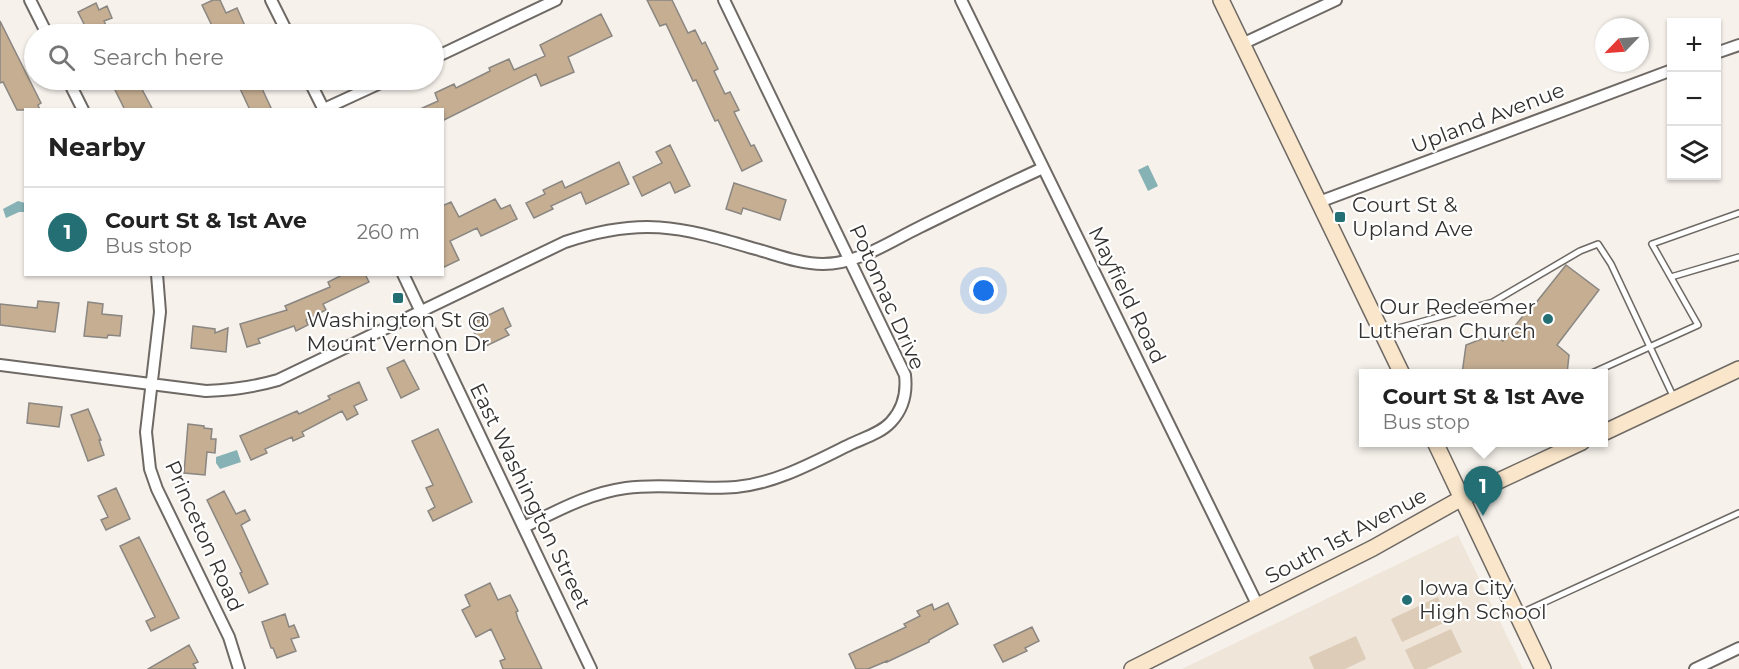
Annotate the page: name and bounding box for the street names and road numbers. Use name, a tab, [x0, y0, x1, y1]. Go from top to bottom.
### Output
street label: Upland Avenue	[1408, 77, 1568, 158]
street label: Potomac Drive	[844, 220, 931, 373]
street label: Mayfield Road	[1083, 222, 1171, 367]
street label: East Washington Street	[465, 379, 596, 613]
street label: Princeton Road	[160, 456, 249, 615]
street label: South 1st Avenue	[1261, 482, 1431, 589]

